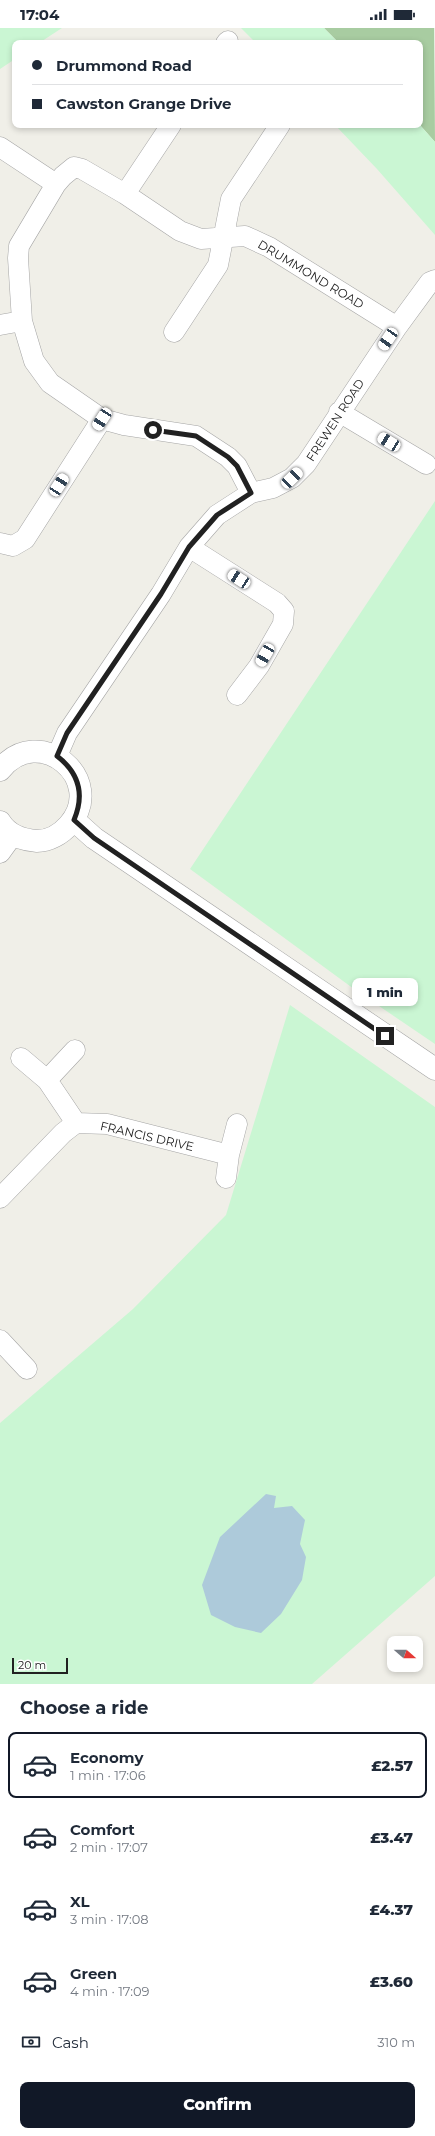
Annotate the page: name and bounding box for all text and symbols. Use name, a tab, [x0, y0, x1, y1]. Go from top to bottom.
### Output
text: 17:04	[20, 5, 59, 24]
text: Drummond Road	[56, 56, 192, 75]
text: Cawston Grange Drive	[56, 94, 231, 113]
street label: DRUMMOND ROAD	[255, 236, 367, 312]
car	[376, 326, 400, 352]
street label: FREWEN ROAD	[303, 376, 367, 464]
car	[90, 406, 114, 432]
route start	[144, 421, 162, 439]
car	[376, 431, 402, 453]
car	[279, 465, 305, 491]
car	[47, 472, 71, 498]
car	[226, 567, 252, 591]
car	[254, 642, 276, 668]
callout: 1 min	[352, 978, 418, 1006]
text: 1 min	[367, 984, 403, 1000]
route end	[376, 1027, 394, 1045]
street label: FRANCIS DRIVE	[99, 1118, 195, 1154]
north arrow	[387, 1636, 423, 1672]
map controls	[387, 1636, 423, 1672]
scale bar	[12, 1656, 68, 1675]
text: 20 m	[18, 1658, 46, 1672]
text: Choose a ride	[20, 1697, 148, 1719]
icon: car	[22, 1747, 58, 1783]
text: Economy	[70, 1748, 143, 1767]
text: £2.57	[371, 1756, 413, 1775]
text: 1 min · 17:06	[70, 1767, 146, 1783]
icon: car	[22, 1819, 58, 1855]
text: Comfort	[70, 1820, 135, 1839]
text: £3.47	[370, 1828, 413, 1847]
text: 2 min · 17:07	[70, 1839, 148, 1855]
icon: car	[22, 1891, 58, 1927]
text: XL	[70, 1892, 89, 1911]
text: £4.37	[369, 1900, 413, 1919]
text: 3 min · 17:08	[70, 1911, 149, 1927]
icon: car	[22, 1963, 58, 1999]
text: Green	[70, 1964, 117, 1983]
text: £3.60	[370, 1972, 413, 1991]
text: 4 min · 17:09	[70, 1983, 150, 1999]
icon: cash	[20, 2031, 42, 2053]
text: Cash	[52, 2033, 89, 2052]
text: 310 m	[377, 2034, 415, 2050]
button: Confirm	[20, 2082, 415, 2128]

